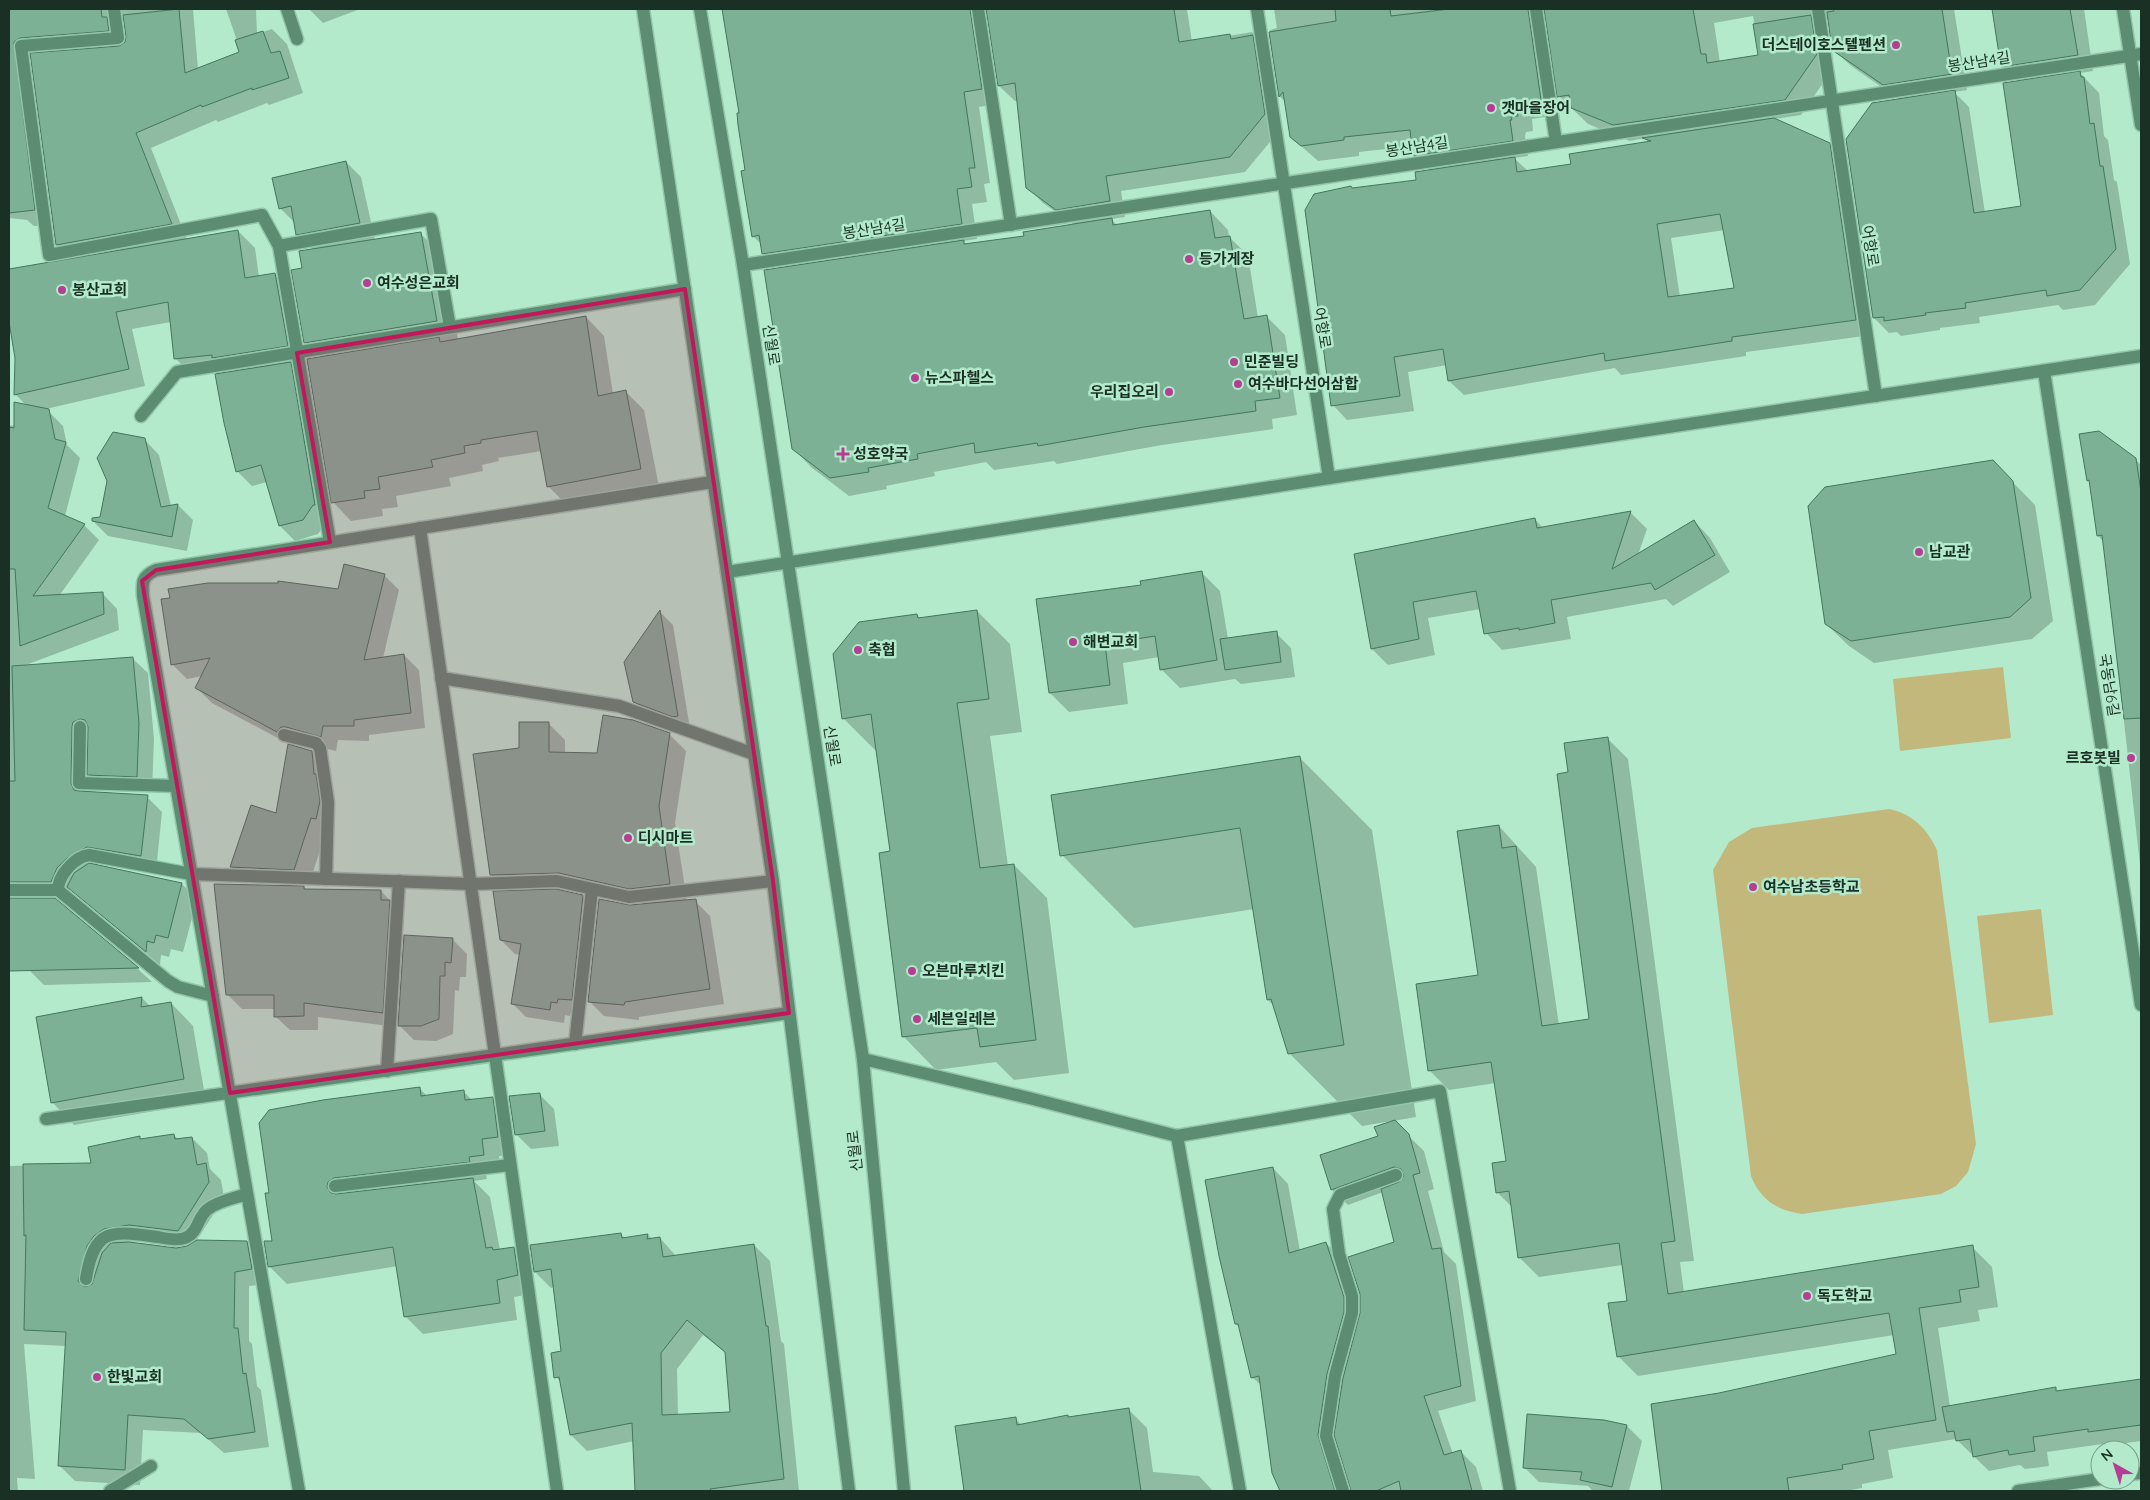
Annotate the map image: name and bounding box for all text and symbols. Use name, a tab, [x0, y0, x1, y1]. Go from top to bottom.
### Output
place label: 더스테이호스텔펜션	[1762, 35, 1886, 54]
marker: 더스테이호스텔펜션	[1890, 39, 1902, 51]
street label: 봉산남4길	[1946, 47, 2012, 76]
place label: 갯마을장어	[1501, 98, 1570, 117]
marker: 갯마을장어	[1485, 102, 1497, 114]
street label: 봉산남4길	[1384, 132, 1450, 161]
street label: 봉산남4길	[841, 214, 907, 243]
street label: 어항로	[1858, 224, 1883, 268]
place label: 등가게장	[1199, 249, 1254, 268]
marker: 등가게장	[1183, 253, 1195, 265]
place label: 여수성은교회	[377, 273, 460, 292]
marker: 여수성은교회	[361, 277, 373, 289]
place label: 봉산교회	[72, 280, 127, 299]
marker: 봉산교회	[56, 284, 68, 296]
street label: 어항로	[1310, 306, 1335, 350]
street label: 신월로	[759, 323, 784, 367]
place label: 민준빌딩	[1244, 352, 1299, 371]
marker: 민준빌딩	[1228, 356, 1240, 368]
place label: 뉴스파헬스	[925, 368, 994, 387]
marker: 뉴스파헬스	[909, 372, 921, 384]
place label: 여수바다선어삼합	[1248, 374, 1359, 393]
marker: 여수바다선어삼합	[1232, 378, 1244, 390]
place label: 우리집오리	[1090, 382, 1159, 401]
marker: 우리집오리	[1163, 386, 1175, 398]
place label: 성호약국	[853, 444, 908, 463]
marker: 성호약국	[837, 448, 849, 460]
place label: 남교관	[1929, 542, 1971, 561]
marker: 남교관	[1913, 546, 1925, 558]
place label: 해변교회	[1083, 632, 1138, 651]
marker: 해변교회	[1067, 636, 1079, 648]
place label: 축협	[868, 640, 896, 659]
marker: 축협	[852, 644, 864, 656]
street label: 국동남6길	[2095, 652, 2124, 718]
street label: 신월로	[820, 724, 845, 768]
place label: 르호봇빌	[2066, 748, 2121, 767]
marker: 르호봇빌	[2125, 752, 2137, 764]
place label: 디시마트	[638, 828, 693, 847]
marker: 디시마트	[622, 832, 634, 844]
place label: 여수남초등학교	[1763, 877, 1860, 896]
marker: 여수남초등학교	[1747, 881, 1759, 893]
place label: 오븐마루치킨	[922, 961, 1005, 980]
marker: 오븐마루치킨	[906, 965, 918, 977]
place label: 세븐일레븐	[927, 1009, 996, 1028]
marker: 세븐일레븐	[911, 1013, 923, 1025]
street label: 신월로	[843, 1129, 866, 1173]
place label: 독도학교	[1817, 1286, 1872, 1305]
marker: 독도학교	[1801, 1290, 1813, 1302]
place label: 한빛교회	[107, 1367, 162, 1386]
marker: 한빛교회	[91, 1371, 103, 1383]
north arrow	[2090, 1440, 2140, 1490]
text: N	[2097, 1445, 2116, 1465]

